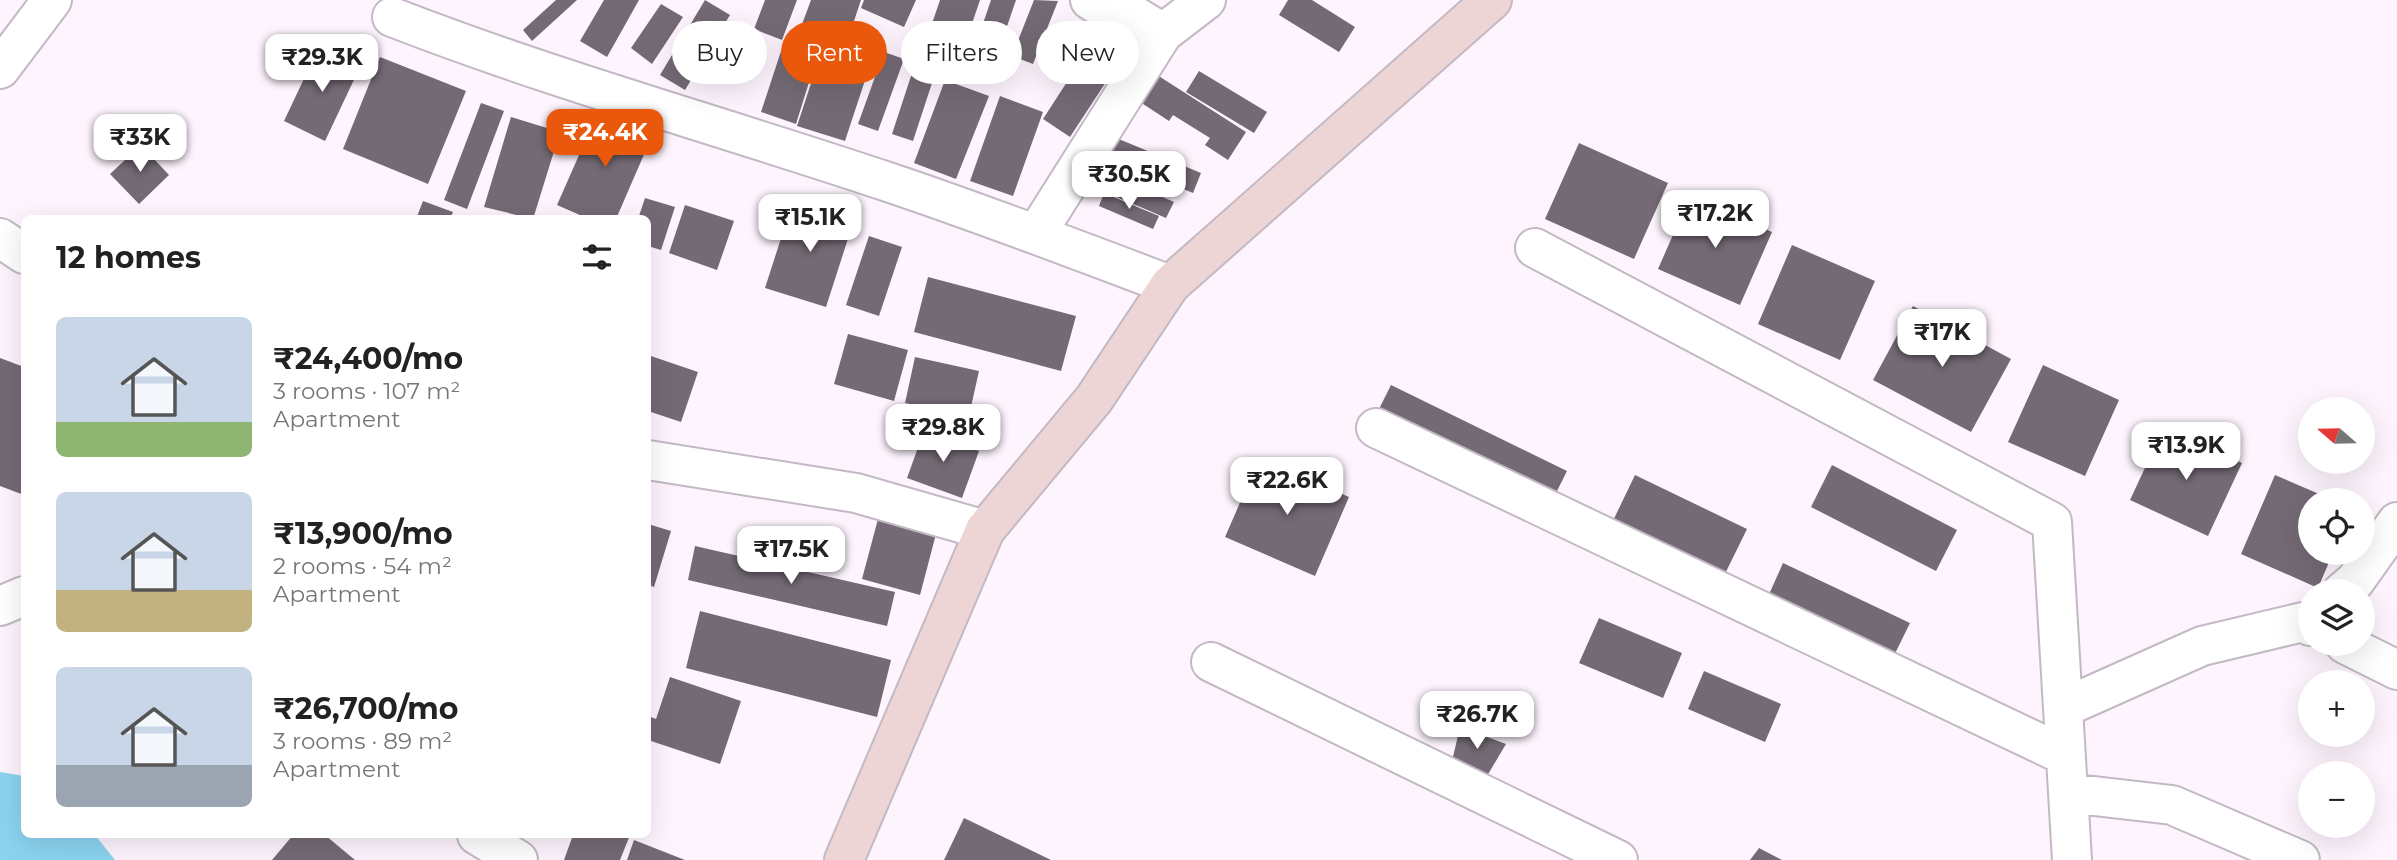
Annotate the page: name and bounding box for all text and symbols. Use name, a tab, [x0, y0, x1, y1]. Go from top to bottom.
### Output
chip: Buy	[672, 21, 767, 84]
chip: Rent	[781, 21, 887, 84]
chip: Filters	[901, 21, 1022, 84]
chip: New	[1036, 21, 1139, 84]
pin: ₹29.3K	[265, 34, 379, 94]
text: ₹29.3K	[281, 43, 363, 71]
pin: ₹24.4K	[548, 110, 662, 169]
pin: ₹33K	[99, 114, 181, 174]
text: ₹24.4K	[562, 118, 648, 146]
text: ₹33K	[110, 123, 170, 151]
pin: ₹30.5K	[1072, 152, 1186, 211]
text: ₹30.5K	[1088, 160, 1170, 188]
pin: ₹17.2K	[1658, 190, 1772, 250]
pin: ₹15.1K	[753, 194, 867, 254]
text: ₹17.2K	[1677, 199, 1753, 227]
text: ₹15.1K	[774, 203, 846, 231]
icon: filters	[578, 238, 616, 276]
text: 12 homes	[56, 239, 201, 276]
pin: ₹17K	[1901, 310, 1983, 369]
text: ₹17K	[1913, 318, 1971, 346]
text: ₹24,400/mo	[273, 340, 463, 377]
icon: home	[112, 345, 196, 429]
text: 3 rooms · 107 m²	[273, 377, 460, 405]
north arrow	[2298, 397, 2375, 474]
map controls	[2298, 397, 2375, 838]
text: Apartment	[273, 405, 401, 433]
pin: ₹29.8K	[886, 405, 1000, 464]
text: ₹29.8K	[901, 413, 985, 441]
pin: ₹13.9K	[2129, 422, 2243, 482]
text: ₹13.9K	[2147, 431, 2225, 459]
pin: ₹22.6K	[1230, 458, 1344, 517]
text: ₹22.6K	[1246, 466, 1328, 494]
button: locate	[2298, 488, 2375, 565]
text: ₹13,900/mo	[273, 515, 453, 552]
icon: home	[112, 520, 196, 604]
pin: ₹17.5K	[734, 526, 848, 586]
text: ₹17.5K	[753, 535, 829, 563]
text: 2 rooms · 54 m²	[273, 552, 452, 580]
button: layers	[2298, 579, 2375, 656]
text: Apartment	[273, 580, 401, 608]
button: +	[2298, 670, 2375, 747]
text: ₹26,700/mo	[273, 690, 458, 727]
pin: ₹26.7K	[1420, 692, 1534, 751]
icon: home	[112, 695, 196, 779]
text: ₹26.7K	[1436, 700, 1518, 728]
text: 3 rooms · 89 m²	[273, 727, 452, 755]
text: Apartment	[273, 755, 401, 783]
button: −	[2298, 761, 2375, 838]

